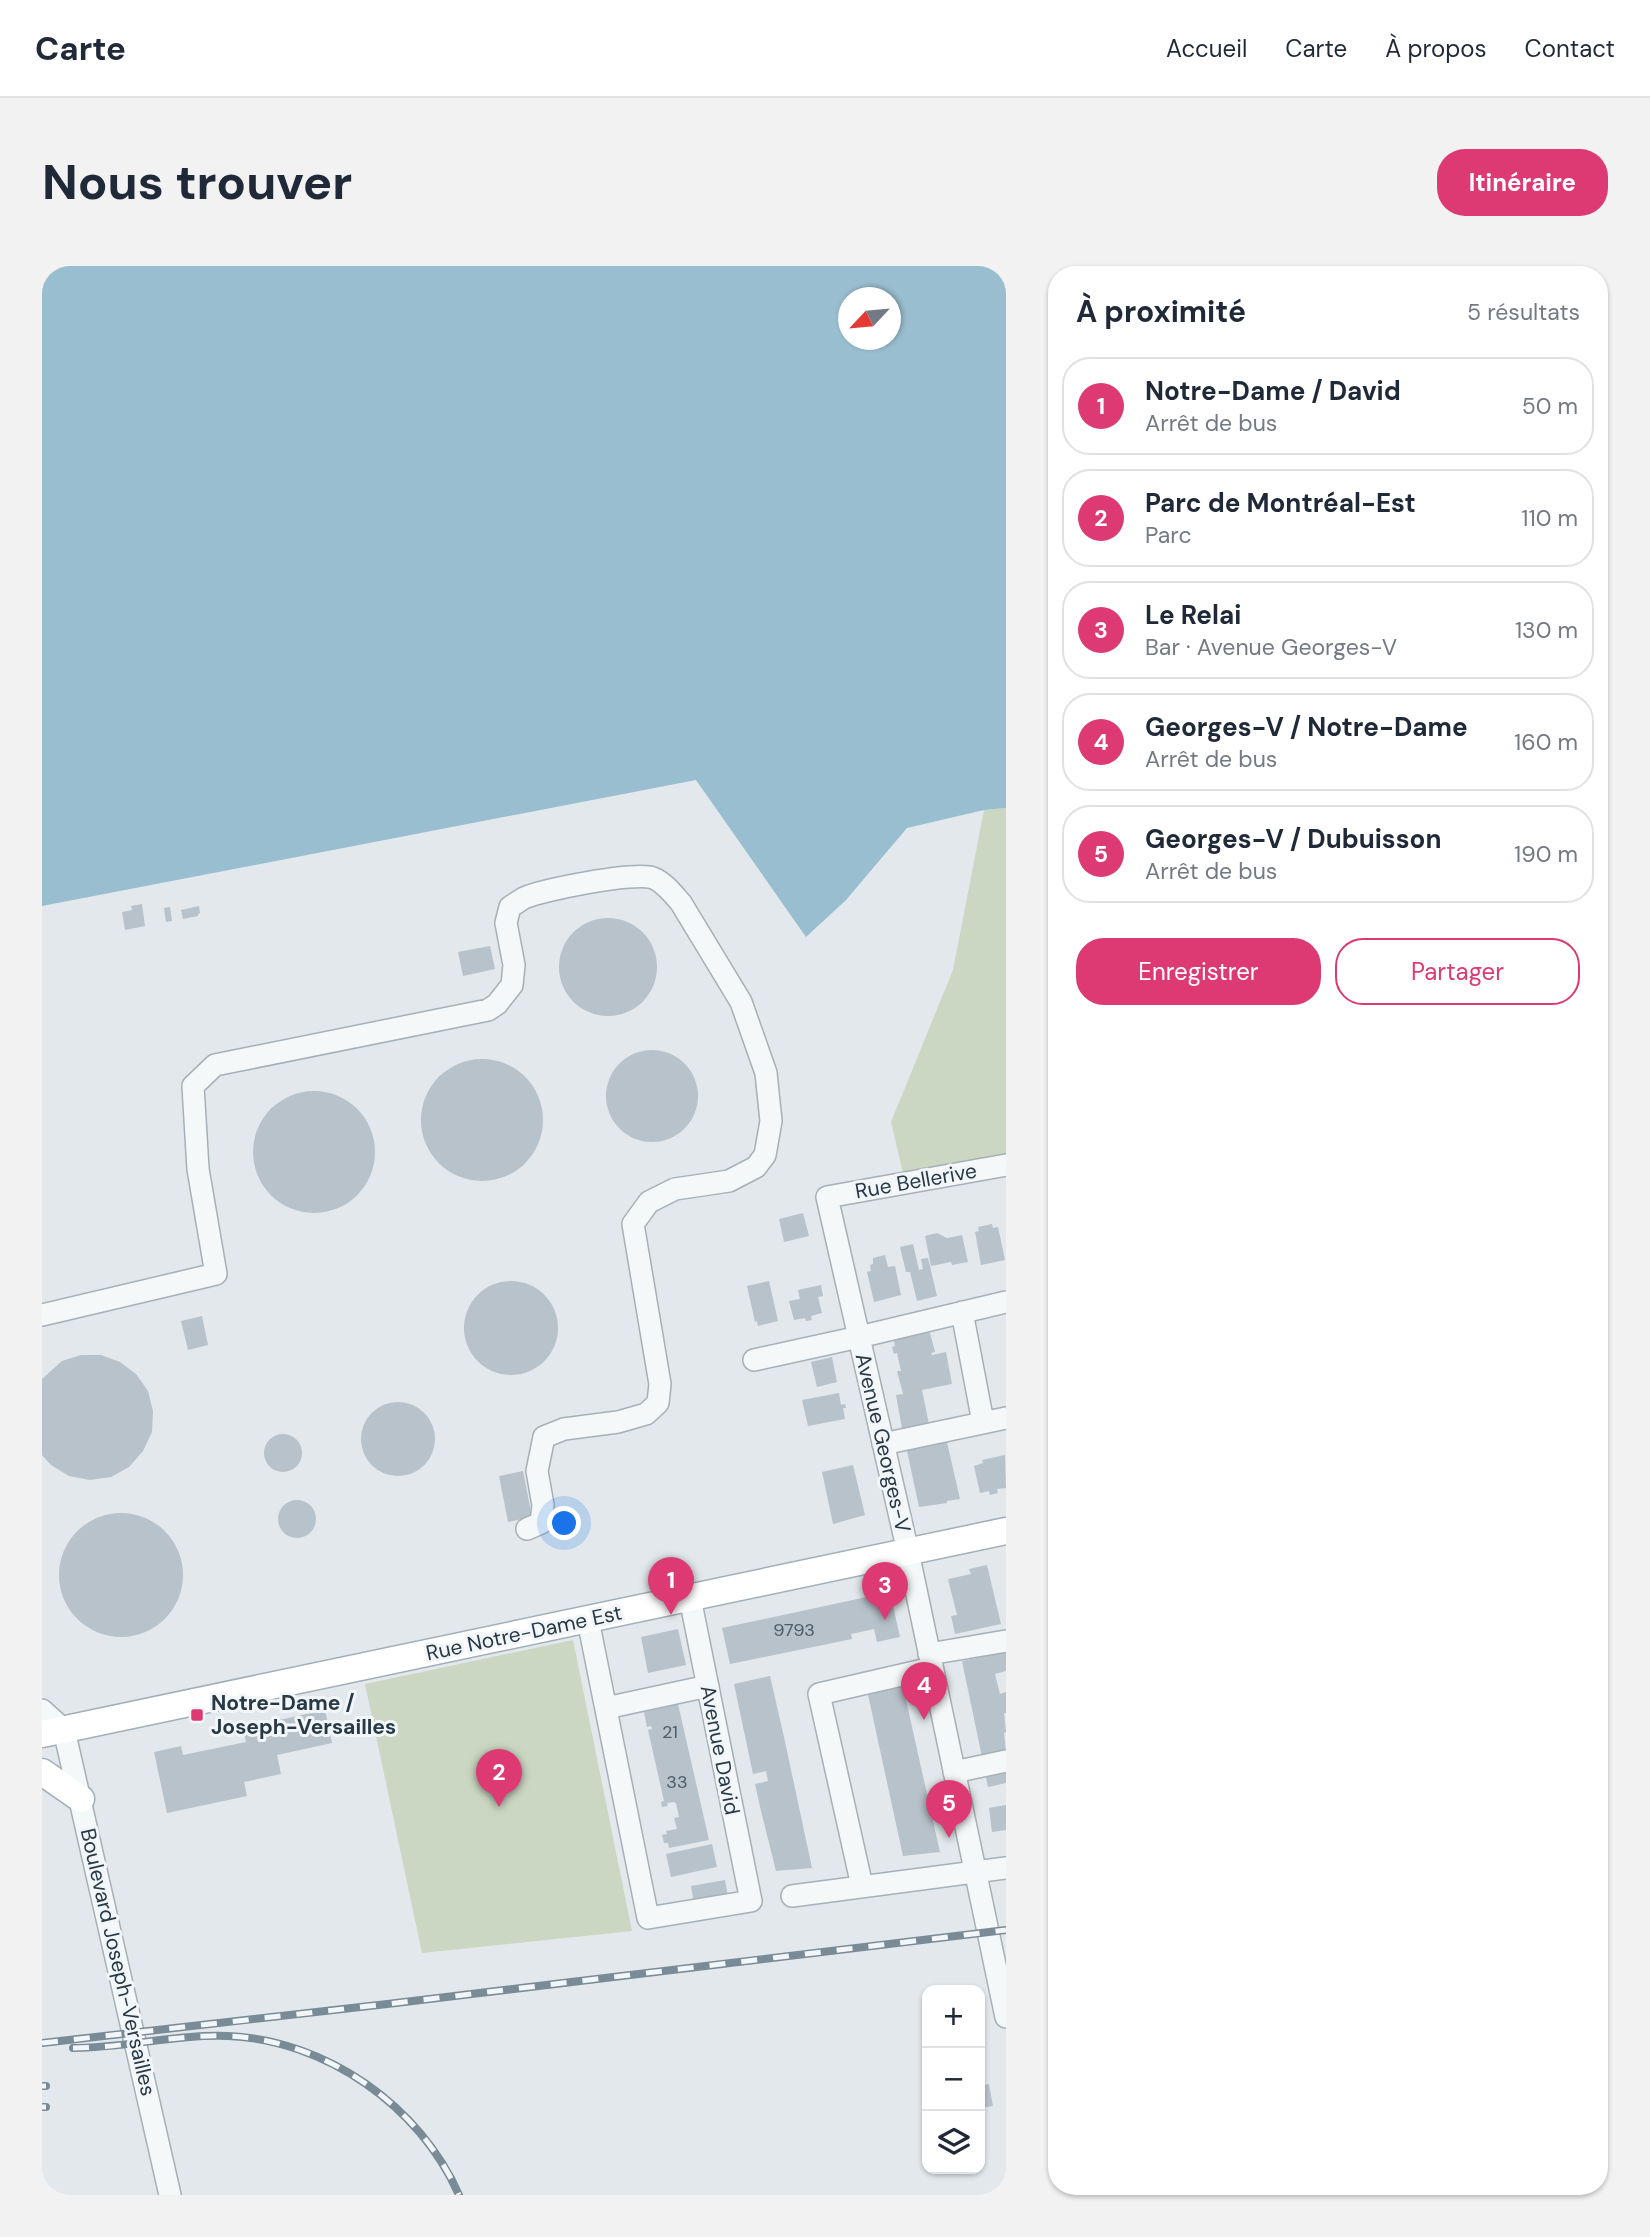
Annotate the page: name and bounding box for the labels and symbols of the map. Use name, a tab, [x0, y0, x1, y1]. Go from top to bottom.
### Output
north arrow	[838, 287, 901, 350]
street label: Rue Bellerive	[853, 1157, 979, 1205]
street label: Avenue Georges-V	[849, 1351, 917, 1535]
your location	[547, 1506, 581, 1540]
pin: 1	[648, 1557, 694, 1615]
pin: 3	[862, 1562, 908, 1620]
street label: Rue Notre-Dame Est	[423, 1599, 625, 1667]
house number: 9793	[773, 1618, 815, 1642]
pin: 4	[901, 1662, 947, 1720]
street label: Avenue David	[694, 1683, 746, 1817]
place label: Notre-Dame / Joseph-Versailles	[211, 1689, 396, 1741]
marker: Notre-Dame / Joseph-Versailles	[189, 1707, 205, 1723]
house number: 21	[662, 1720, 678, 1744]
pin: 2	[476, 1749, 522, 1807]
house number: 33	[666, 1770, 688, 1794]
pin: 5	[926, 1780, 972, 1838]
street label: Boulevard Joseph-Versailles	[74, 1825, 162, 2099]

